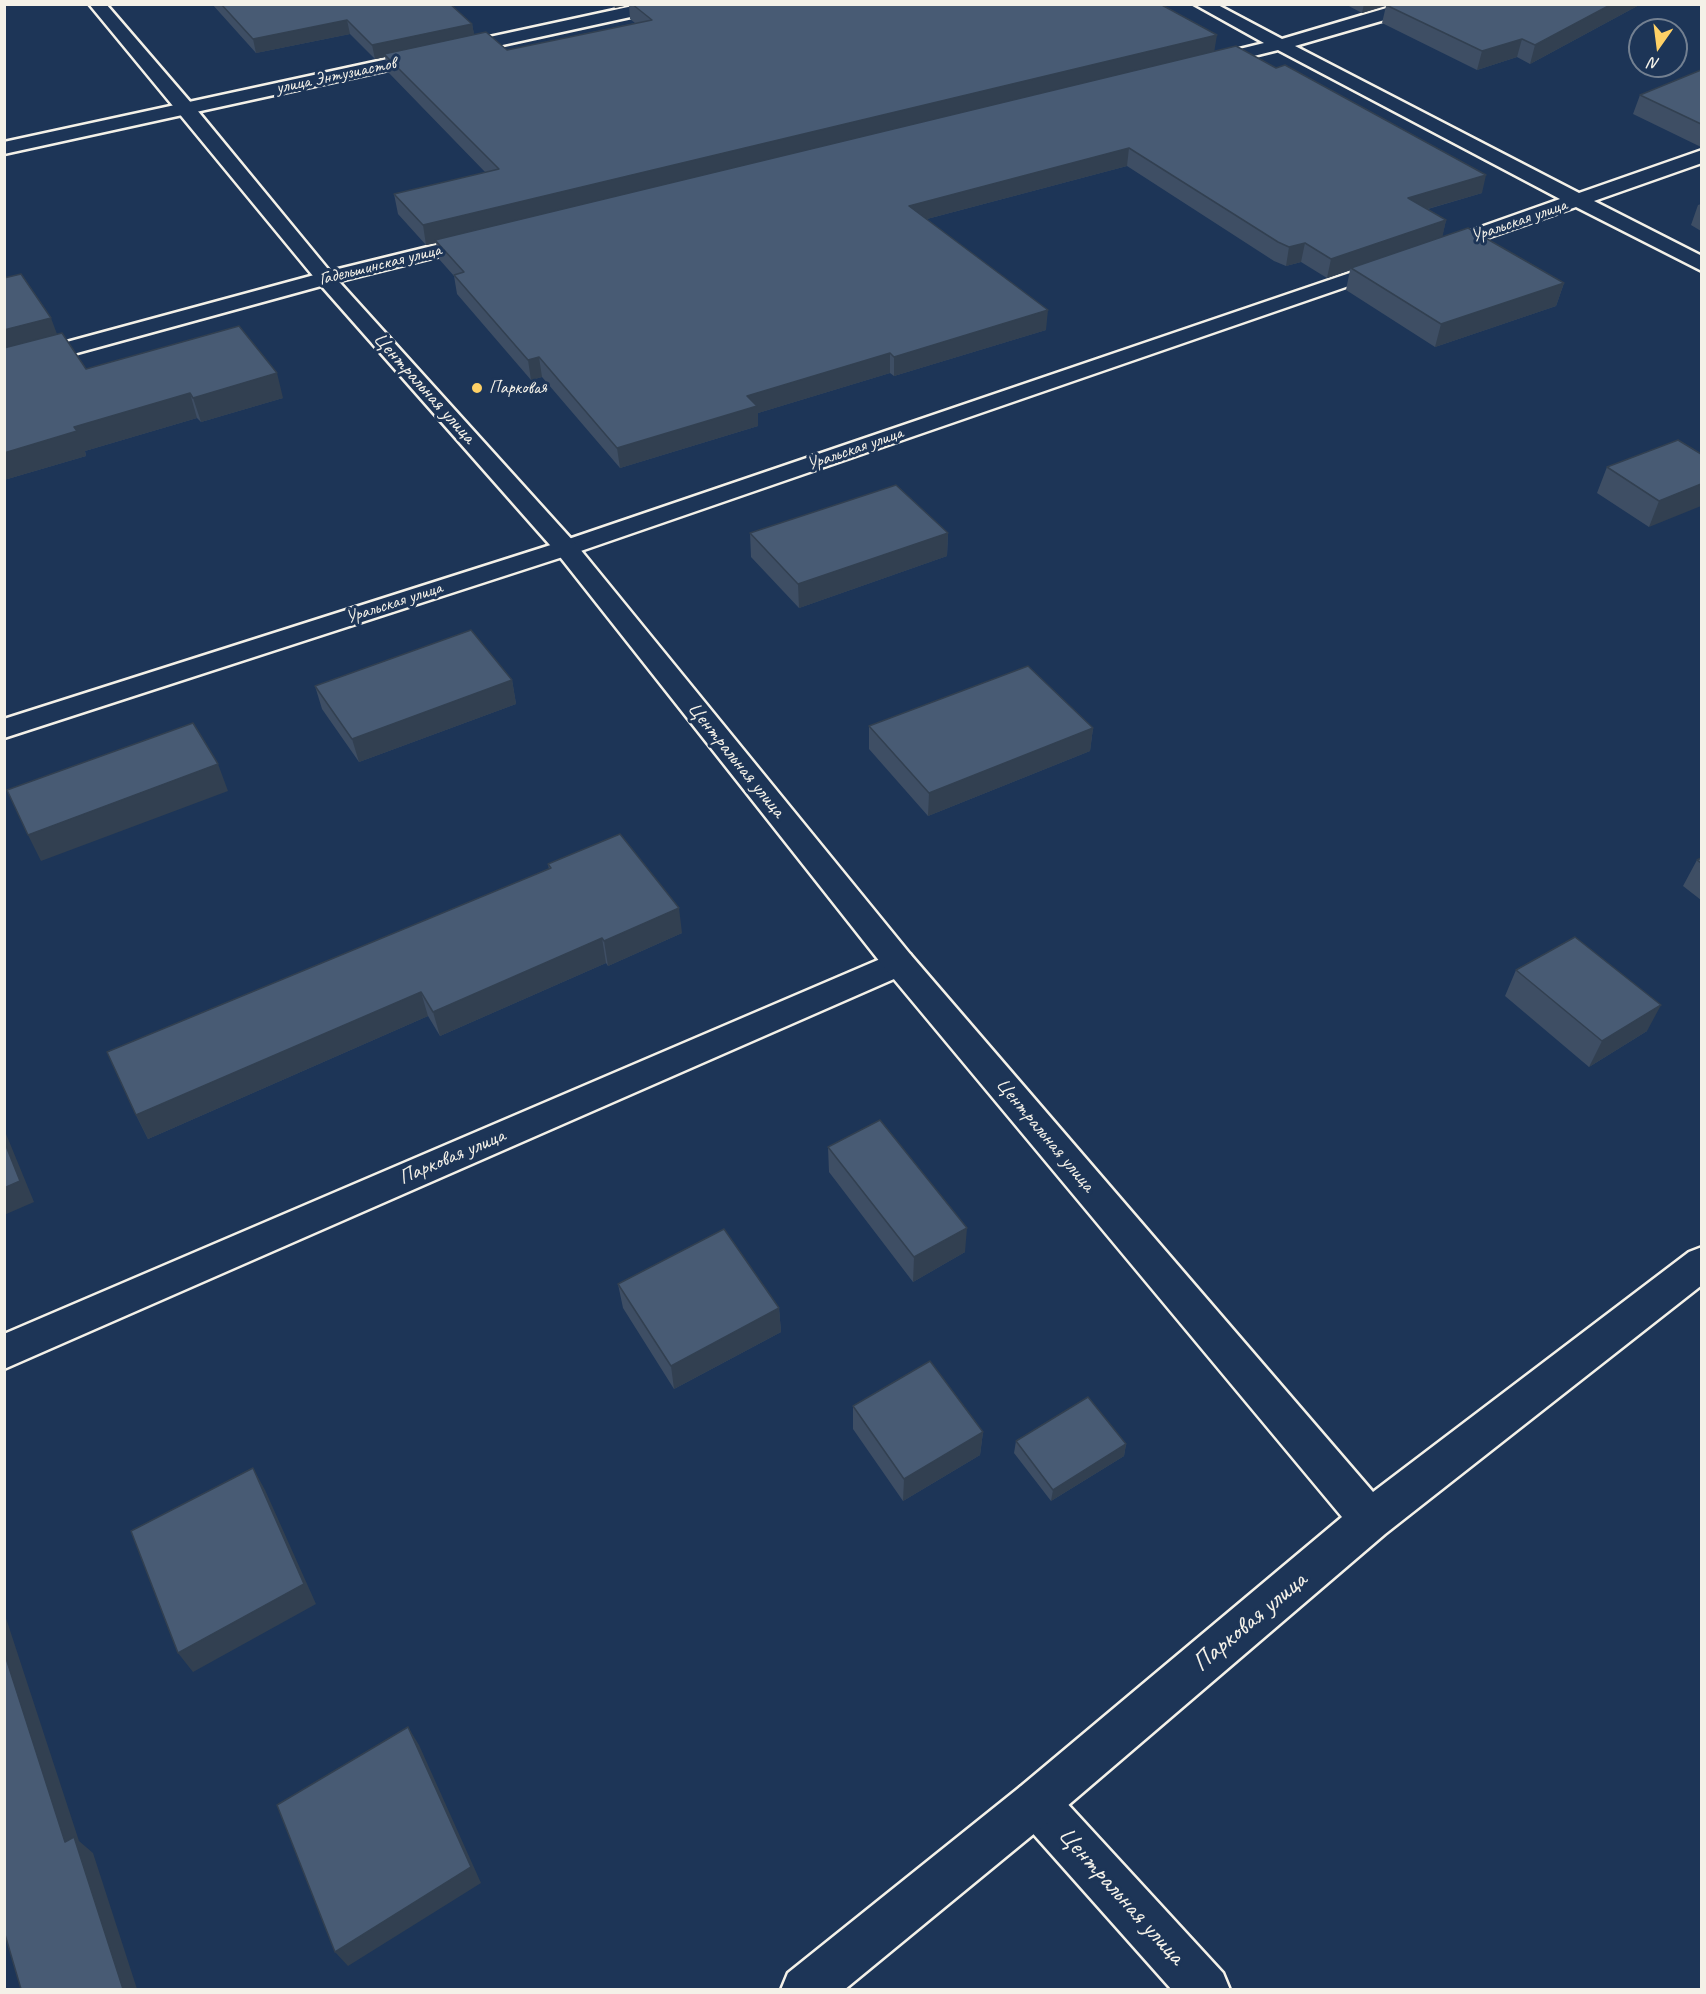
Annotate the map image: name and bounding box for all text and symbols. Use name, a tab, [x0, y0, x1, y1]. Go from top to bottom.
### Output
north arrow	[1628, 18, 1688, 78]
street label: улица Энтузиастов	[274, 53, 398, 99]
text: N	[1647, 53, 1661, 74]
street label: Уральская улица	[1468, 194, 1570, 248]
street label: Гадельшинская улица	[317, 239, 443, 291]
street label: Центральная улица	[367, 327, 481, 449]
place label: Парковая	[489, 377, 547, 399]
marker: Парковая	[470, 381, 484, 395]
street label: Уральская улица	[804, 422, 906, 476]
street label: Уральская улица	[343, 577, 445, 629]
street label: Центральная улица	[682, 697, 790, 823]
street label: Центральная улица	[990, 1073, 1100, 1197]
street label: Парковая улица	[395, 1123, 509, 1191]
street label: Парковая улица	[1186, 1565, 1314, 1679]
street label: Центральная улица	[1051, 1820, 1191, 1972]

